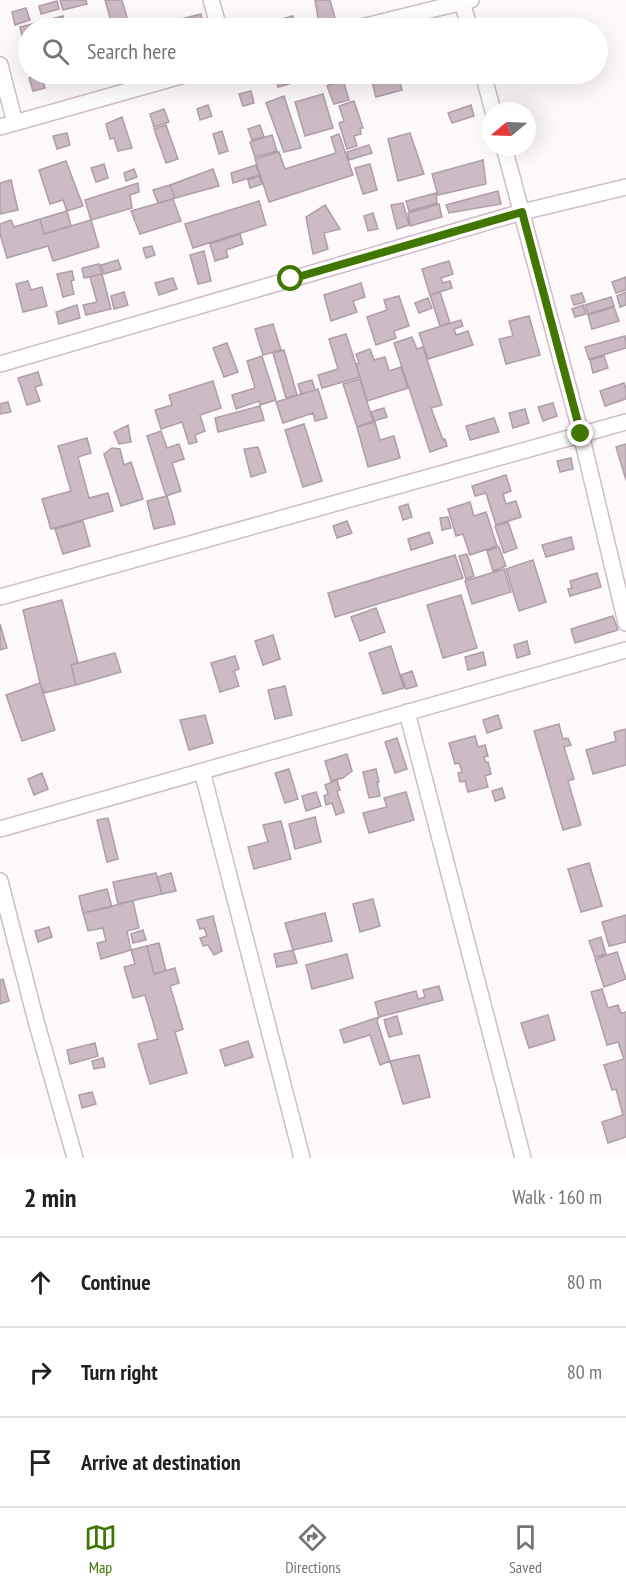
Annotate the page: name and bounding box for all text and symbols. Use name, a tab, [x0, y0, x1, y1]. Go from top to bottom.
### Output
search box	[18, 18, 608, 84]
icon: search	[39, 35, 72, 68]
text: Search here	[87, 37, 176, 65]
north arrow	[482, 102, 536, 156]
route start	[277, 265, 303, 291]
route end	[567, 420, 593, 446]
text: 2 min	[24, 1181, 77, 1214]
text: Walk · 160 m	[512, 1184, 602, 1210]
icon: ahead	[24, 1266, 57, 1299]
text: Continue	[81, 1268, 151, 1296]
text: 80 m	[567, 1269, 602, 1295]
icon: right	[24, 1356, 57, 1389]
text: Turn right	[81, 1358, 158, 1386]
text: 80 m	[567, 1359, 602, 1385]
icon: arrive	[24, 1446, 57, 1479]
text: Arrive at destination	[81, 1448, 241, 1476]
tab: Map	[84, 1521, 117, 1577]
tab: Directions	[285, 1521, 341, 1577]
tab: Saved	[509, 1521, 542, 1577]

